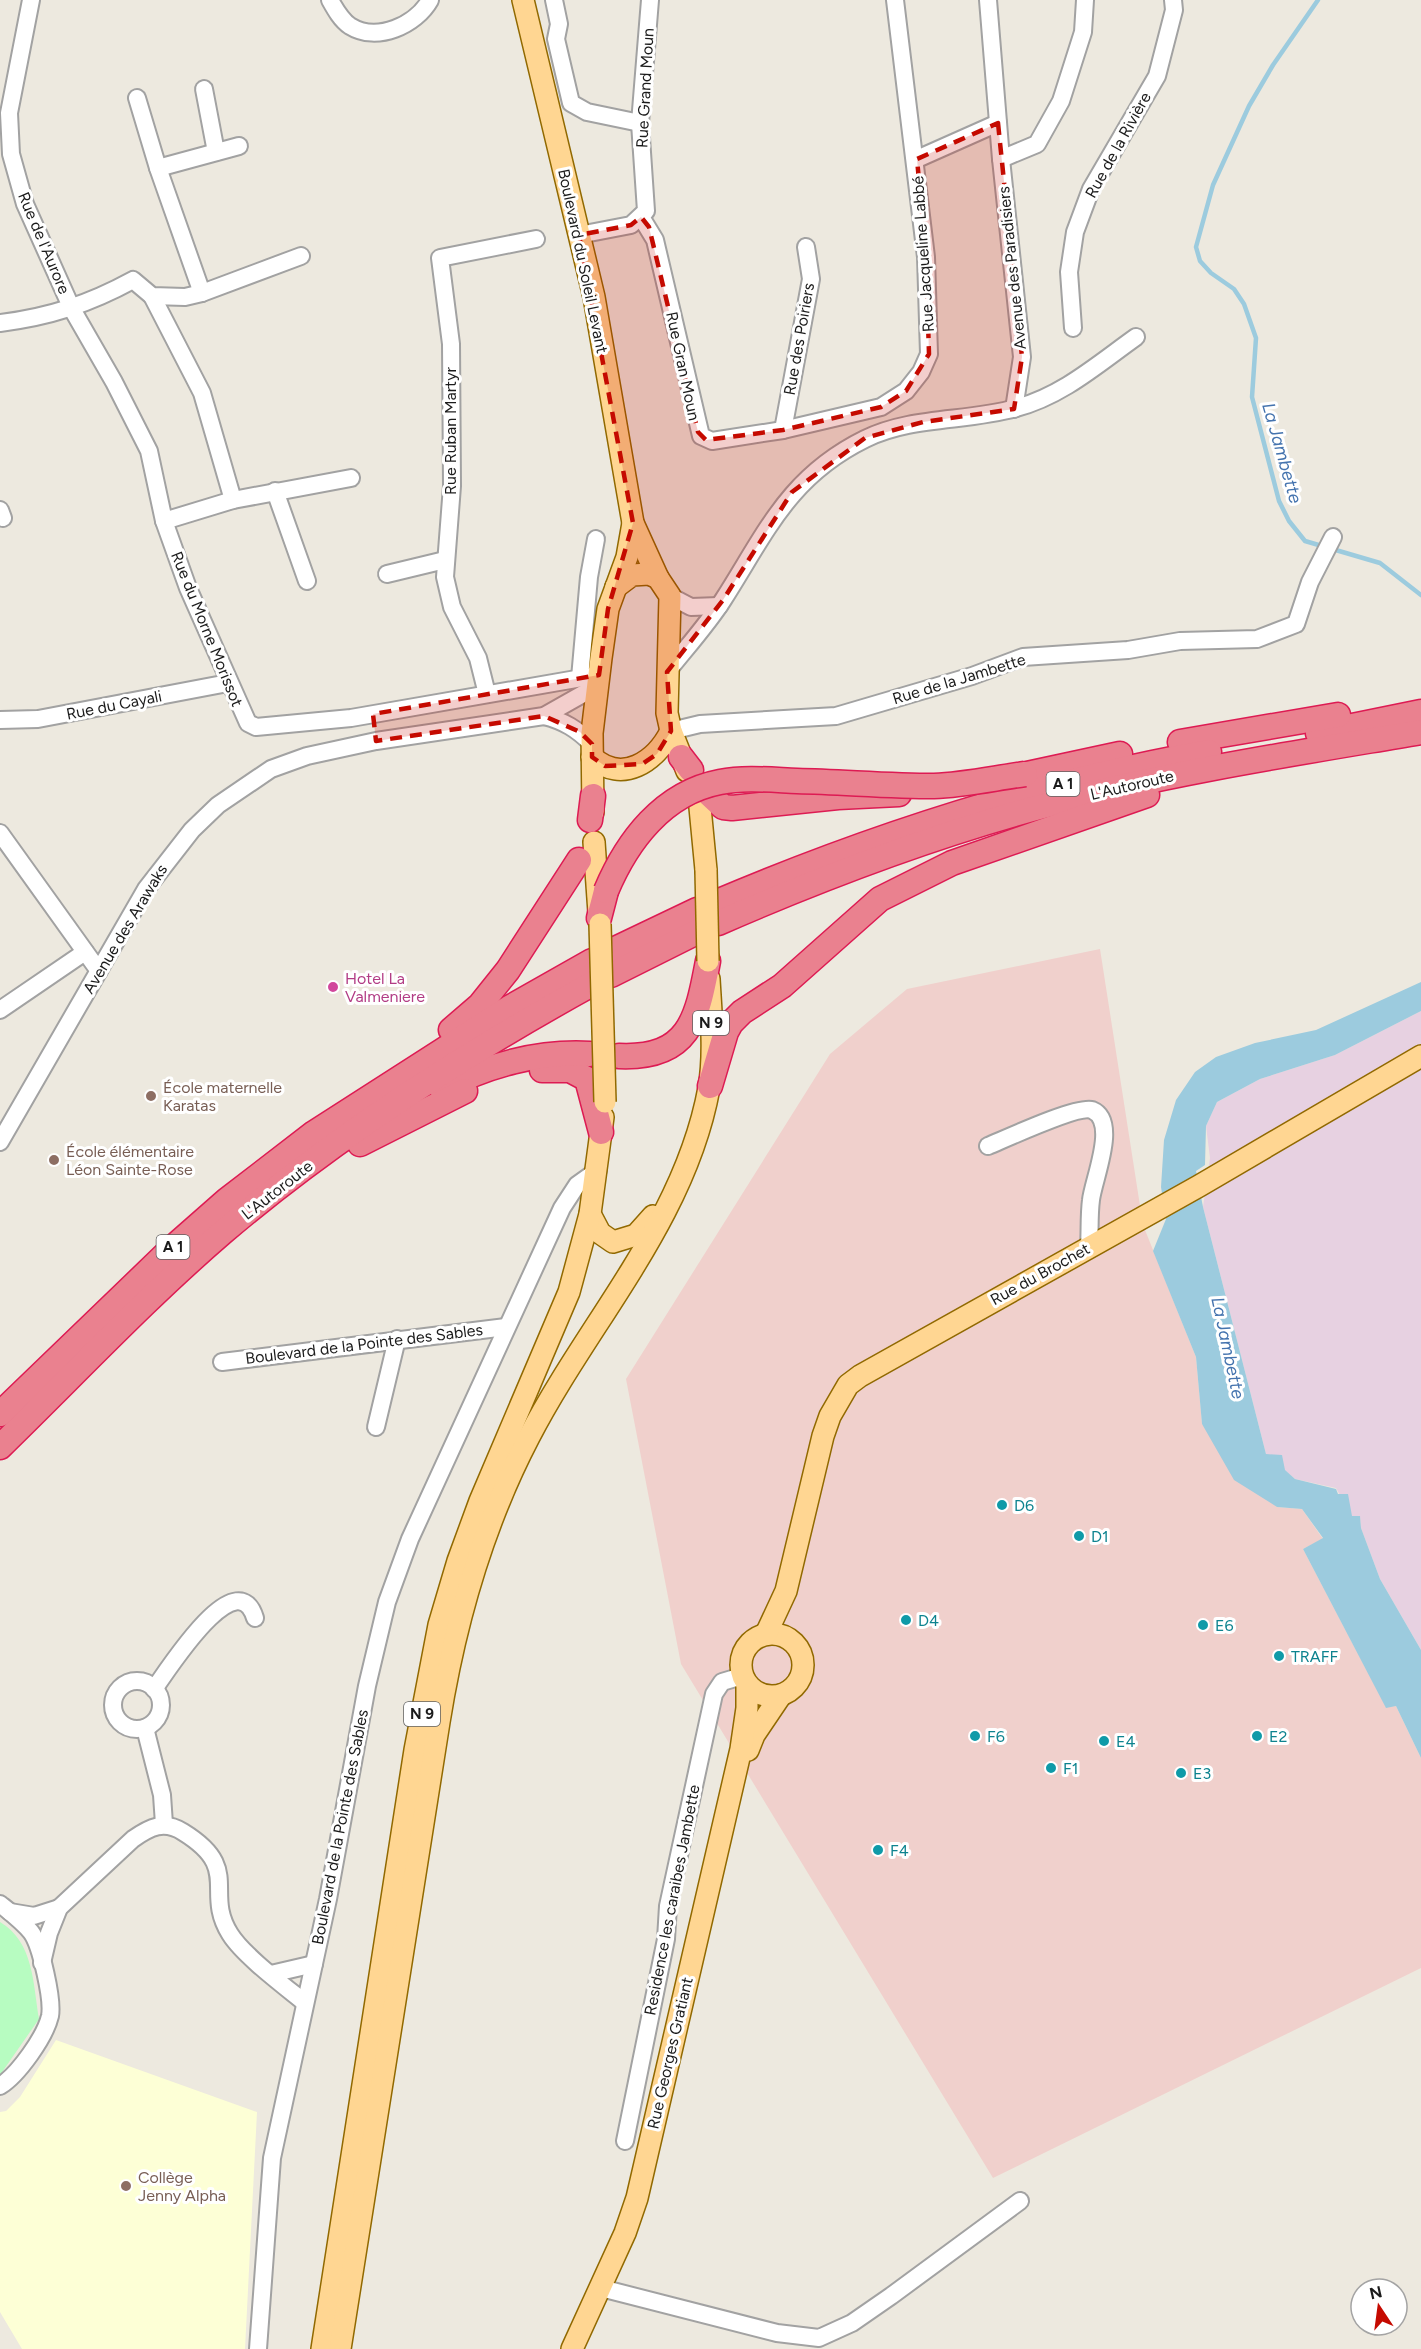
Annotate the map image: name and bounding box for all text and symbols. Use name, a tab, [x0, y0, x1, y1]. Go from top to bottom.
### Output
street label: Rue Grand Moun	[632, 27, 658, 149]
street label: Rue de la Rivière	[1081, 89, 1155, 201]
street label: Boulevard du Soleil Levant	[554, 167, 612, 355]
street label: Rue Jacqueline Labbé	[908, 175, 938, 333]
street label: Avenue des Paradisiers	[994, 185, 1030, 351]
street label: Rue de l'Aurore	[14, 189, 74, 297]
street label: Rue des Poiriers	[780, 281, 818, 397]
street label: Rue Gran Moun	[662, 310, 704, 422]
street label: Rue Ruban Martyr	[441, 366, 460, 495]
water label: La Jambette	[1257, 400, 1307, 506]
street label: Rue du Morne Morissot	[167, 549, 247, 709]
street label: Rue de la Jambette	[890, 650, 1028, 708]
street label: Rue du Cayali	[65, 686, 163, 724]
street label: L'Autoroute	[1088, 766, 1176, 804]
road number: A 1	[1046, 772, 1080, 796]
street label: Avenue des Arawaks	[79, 861, 171, 997]
place label: Hotel La Valmeniere	[345, 969, 425, 1006]
marker: Hotel La Valmeniere	[326, 980, 340, 994]
road number: N 9	[693, 1011, 729, 1035]
place label: École maternelle Karatas	[163, 1078, 282, 1115]
marker: École maternelle Karatas	[144, 1089, 158, 1103]
place label: École élémentaire Léon Sainte-Rose	[66, 1142, 194, 1179]
marker: École élémentaire Léon Sainte-Rose	[47, 1153, 61, 1167]
street label: L'Autoroute	[238, 1156, 317, 1224]
road number: A 1	[156, 1235, 190, 1259]
street label: Rue du Brochet	[987, 1239, 1093, 1309]
water label: La Jambette	[1206, 1295, 1250, 1401]
street label: Boulevard de la Pointe des Sables	[244, 1320, 484, 1368]
place label: D6	[1014, 1496, 1034, 1515]
marker: D6	[995, 1498, 1009, 1512]
place label: D1	[1091, 1527, 1109, 1546]
marker: D1	[1072, 1529, 1086, 1543]
place label: D4	[918, 1611, 939, 1630]
marker: D4	[899, 1613, 913, 1627]
place label: E6	[1215, 1616, 1234, 1635]
marker: E6	[1196, 1618, 1210, 1632]
place label: TRAFF	[1291, 1647, 1338, 1666]
marker: TRAFF	[1272, 1649, 1286, 1663]
road number: N 9	[404, 1702, 440, 1726]
street label: Boulevard de la Pointe des Sables	[308, 1708, 372, 1946]
place label: F6	[987, 1727, 1005, 1746]
place label: E2	[1269, 1727, 1287, 1746]
marker: F6	[968, 1729, 982, 1743]
marker: E2	[1250, 1729, 1264, 1743]
place label: E4	[1116, 1732, 1135, 1751]
marker: E4	[1097, 1734, 1111, 1748]
place label: F1	[1063, 1759, 1078, 1778]
marker: F1	[1044, 1761, 1058, 1775]
place label: E3	[1193, 1764, 1211, 1783]
marker: E3	[1174, 1766, 1188, 1780]
street label: Residence les caraibes Jambette	[640, 1783, 704, 2017]
place label: F4	[890, 1841, 909, 1860]
marker: F4	[871, 1843, 885, 1857]
street label: Rue Georges Gratiant	[643, 1975, 697, 2131]
place label: Collège Jenny Alpha	[138, 2168, 226, 2205]
marker: Collège Jenny Alpha	[119, 2179, 133, 2193]
north arrow	[1349, 2277, 1409, 2337]
text: N	[1368, 2282, 1384, 2304]

